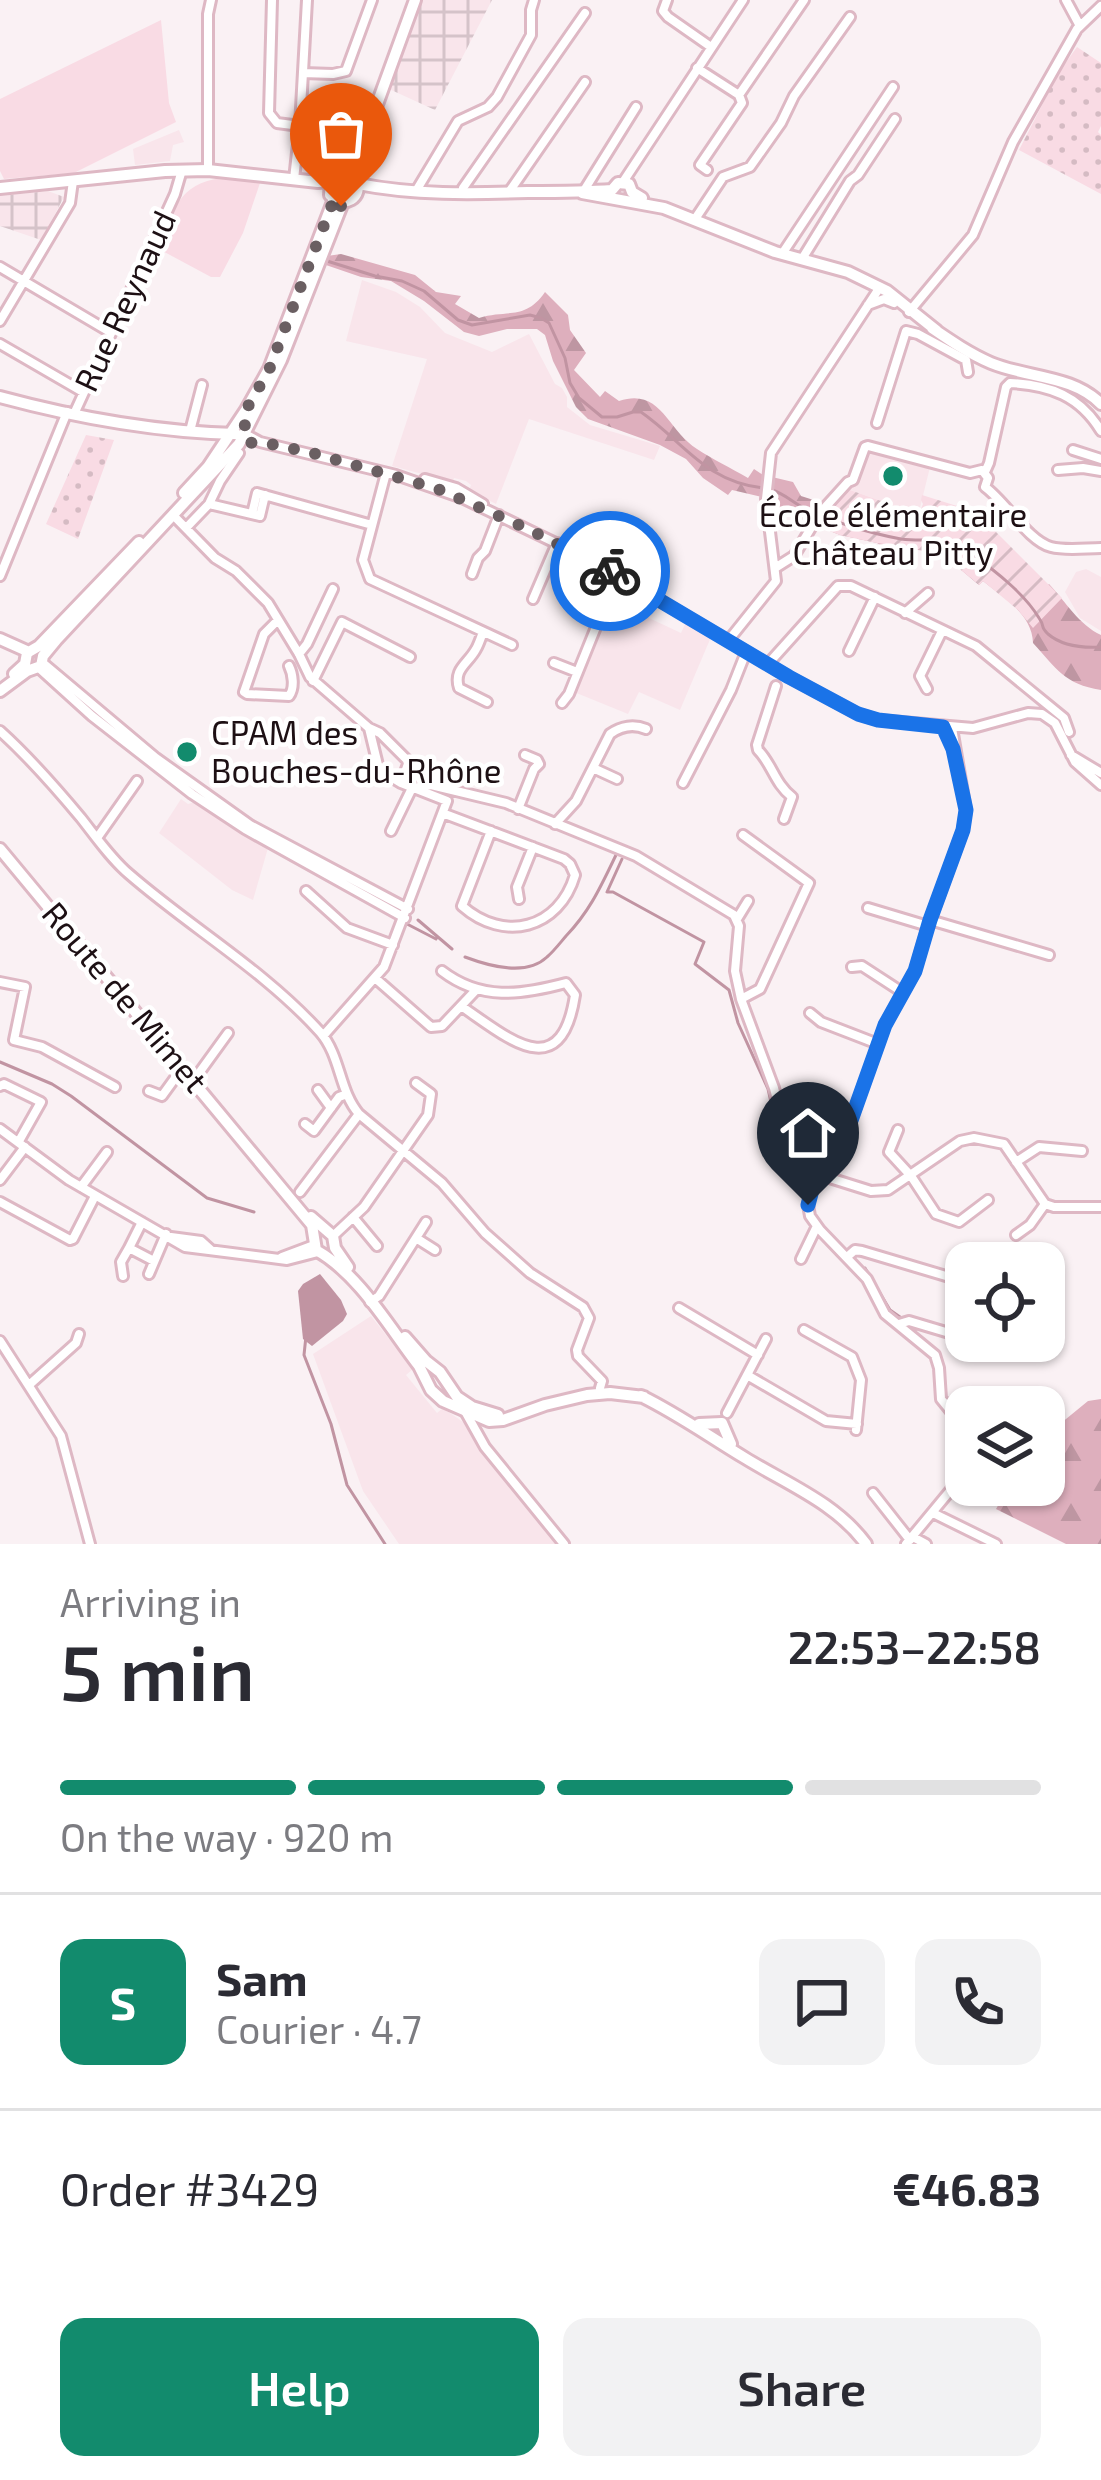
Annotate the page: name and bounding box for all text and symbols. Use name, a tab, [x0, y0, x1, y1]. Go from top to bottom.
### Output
pin	[290, 83, 392, 206]
icon: bag	[308, 101, 374, 167]
street label: Rue Reynaud	[65, 204, 183, 397]
marker: École élémentaire Château Pitty	[880, 463, 906, 489]
place label: École élémentaire Château Pitty	[759, 494, 1027, 572]
courier	[550, 511, 670, 631]
icon: bike	[577, 538, 643, 604]
place label: CPAM des Bouches-du-Rhône	[211, 712, 501, 790]
marker: CPAM des Bouches-du-Rhône	[174, 739, 200, 765]
street label: Route de Mimet	[35, 893, 217, 1100]
pin	[757, 1082, 859, 1205]
icon: home	[775, 1100, 841, 1166]
map controls	[945, 1242, 1065, 1506]
button: locate	[945, 1242, 1065, 1362]
button: layers	[945, 1386, 1065, 1506]
text: Arriving in	[60, 1578, 241, 1625]
text: 22:53–22:58	[788, 1619, 1041, 1673]
text: 5 min	[60, 1623, 255, 1717]
text: On the way · 920 m	[60, 1813, 394, 1860]
button: chat	[759, 1939, 885, 2065]
button: phone	[915, 1939, 1041, 2065]
text: Sam	[216, 1951, 308, 2005]
text: S	[110, 1975, 136, 2029]
text: Courier · 4.7	[216, 2005, 422, 2052]
text: Order #3429	[60, 2161, 319, 2215]
text: €46.83	[892, 2161, 1041, 2215]
button: Help	[60, 2318, 539, 2456]
button: Share	[563, 2318, 1041, 2456]

